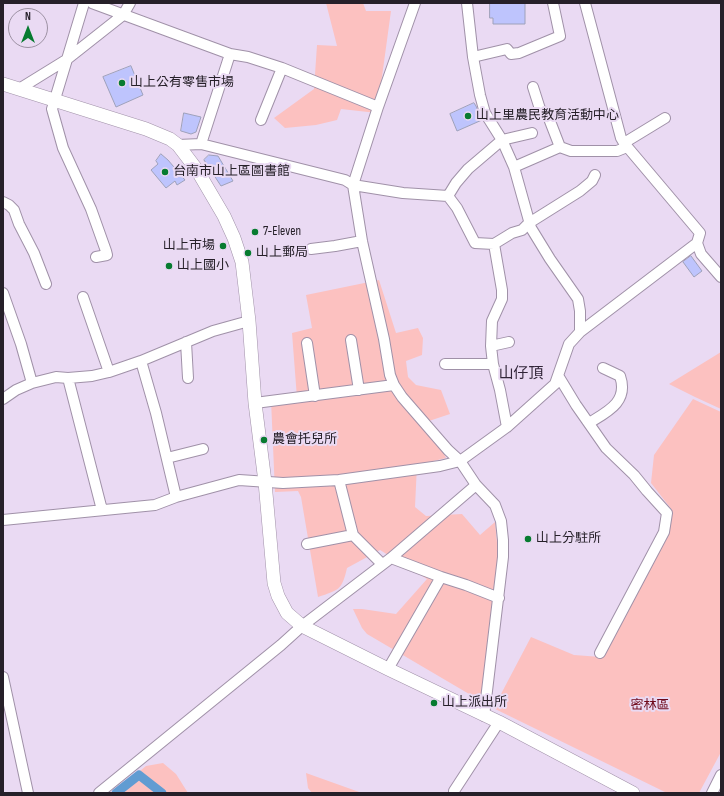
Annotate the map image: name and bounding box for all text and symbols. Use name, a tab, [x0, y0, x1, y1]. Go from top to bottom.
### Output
north arrow	[8, 8, 48, 48]
text: N	[25, 10, 31, 23]
place label: 山上公有零售市場	[130, 75, 234, 91]
marker: 山上公有零售市場	[117, 78, 127, 88]
place label: 山上里農民教育活動中心	[476, 108, 619, 124]
marker: 山上里農民教育活動中心	[463, 111, 473, 121]
place label: 台南市山上區圖書館	[173, 164, 290, 180]
marker: 台南市山上區圖書館	[160, 167, 170, 177]
place label: 7-Eleven	[263, 224, 301, 240]
marker: 7-Eleven	[250, 227, 260, 237]
place label: 山上市場	[163, 238, 215, 254]
marker: 山上市場	[218, 241, 228, 251]
place label: 山上郵局	[256, 245, 308, 261]
marker: 山上郵局	[243, 248, 253, 258]
place label: 山上國小	[177, 258, 229, 274]
marker: 山上國小	[164, 261, 174, 271]
district label: 山仔頂	[499, 365, 543, 383]
place label: 農會托兒所	[272, 432, 337, 448]
marker: 農會托兒所	[259, 435, 269, 445]
place label: 山上分駐所	[536, 531, 601, 547]
marker: 山上分駐所	[523, 534, 533, 544]
place label: 山上派出所	[442, 695, 507, 711]
marker: 山上派出所	[429, 698, 439, 708]
park label: 密林區	[631, 698, 669, 714]

